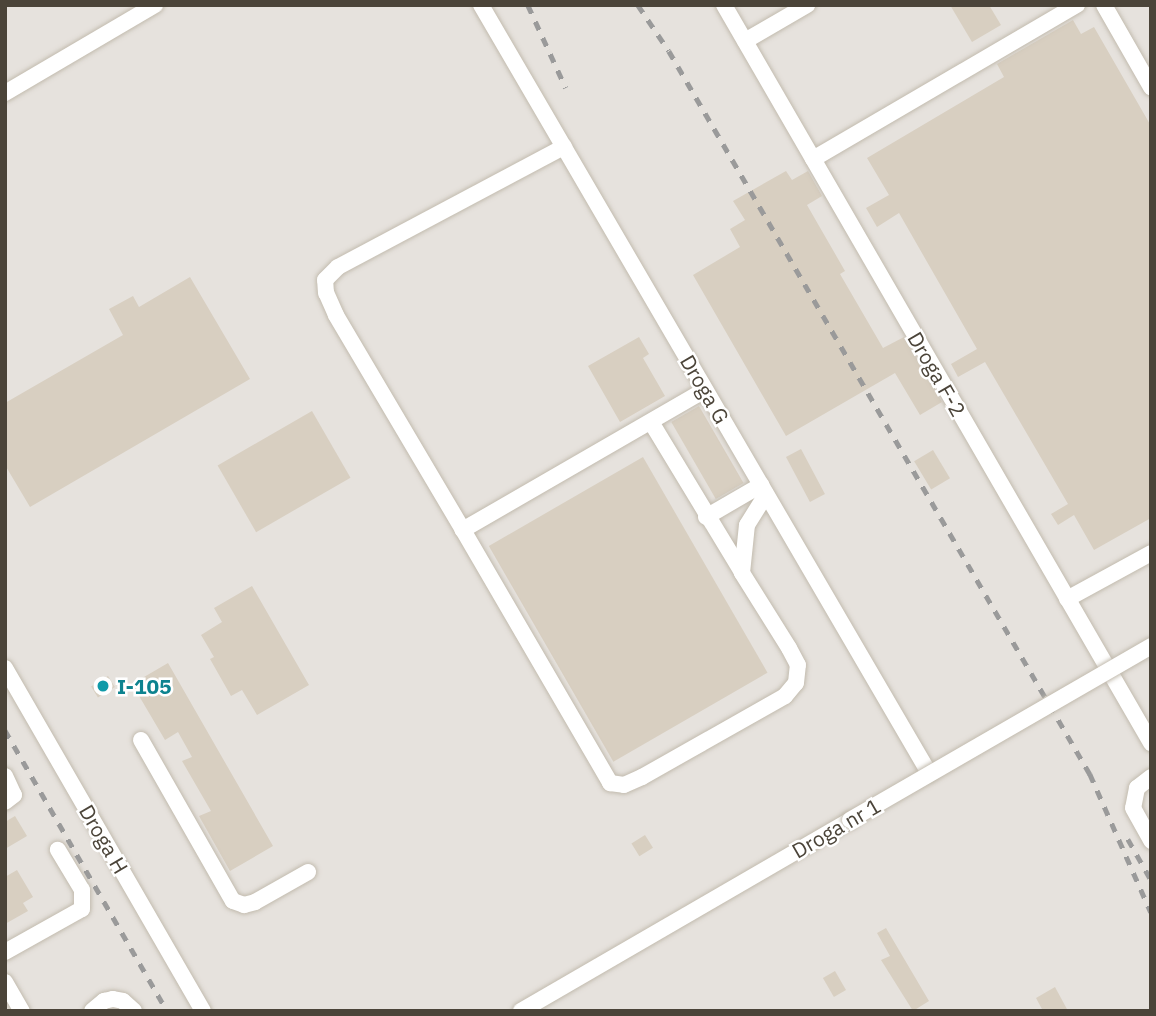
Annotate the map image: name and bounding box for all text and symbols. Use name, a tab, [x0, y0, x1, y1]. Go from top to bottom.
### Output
street label: Droga F-2	[903, 327, 971, 421]
street label: Droga G	[675, 350, 735, 428]
place label: I-105	[117, 673, 172, 699]
marker: I-105	[95, 678, 111, 694]
street label: Droga nr 1	[787, 793, 885, 863]
street label: Droga H	[74, 800, 134, 878]

